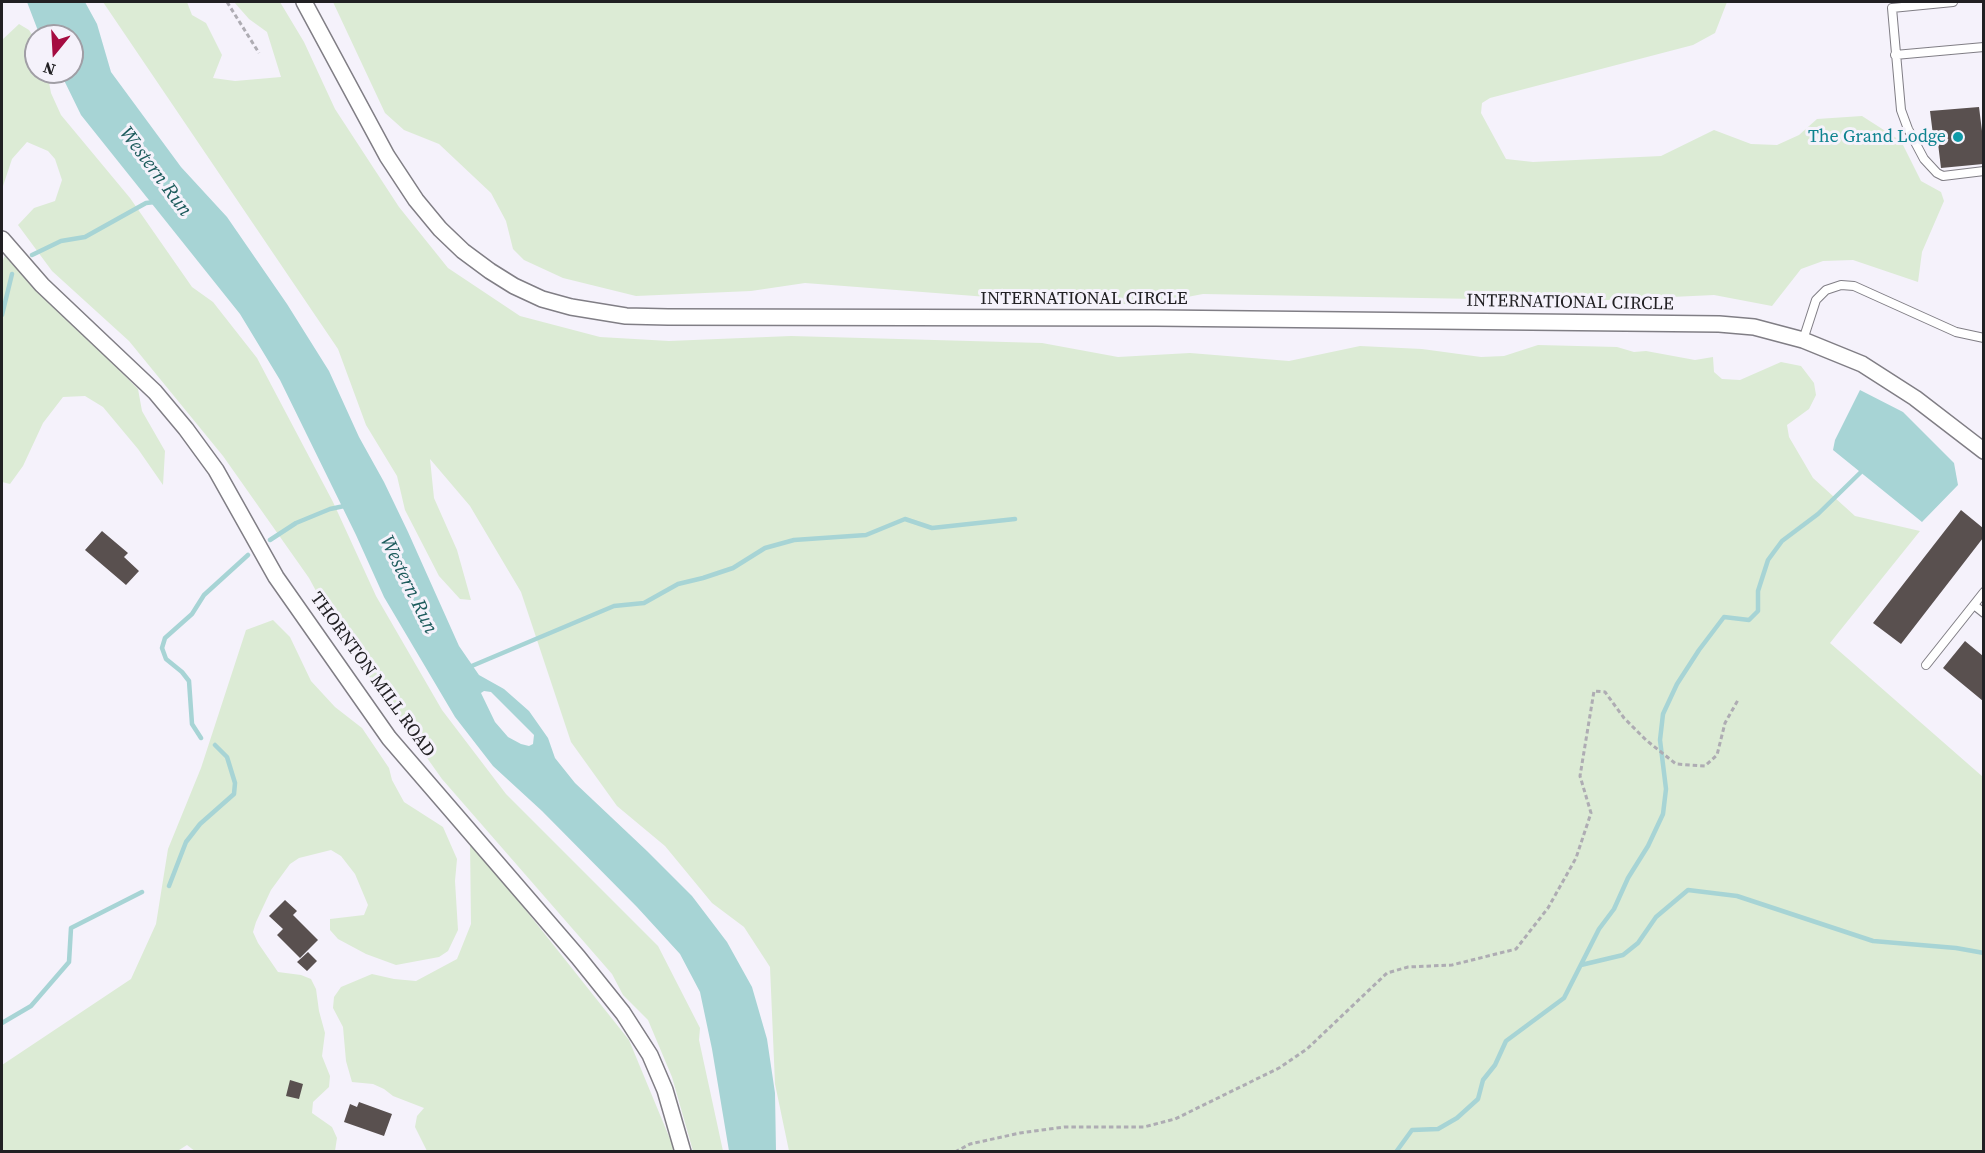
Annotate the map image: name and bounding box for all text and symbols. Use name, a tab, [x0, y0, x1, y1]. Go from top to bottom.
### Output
north arrow	[24, 24, 84, 84]
text: N	[40, 57, 58, 81]
water label: Western Run	[113, 122, 197, 222]
place label: The Grand Lodge	[1808, 126, 1946, 148]
marker: The Grand Lodge	[1951, 130, 1965, 144]
street label: INTERNATIONAL CIRCLE	[980, 288, 1188, 310]
street label: INTERNATIONAL CIRCLE	[1466, 290, 1674, 316]
water label: Western Run	[374, 532, 442, 638]
street label: THORNTON MILL ROAD	[305, 588, 439, 762]

